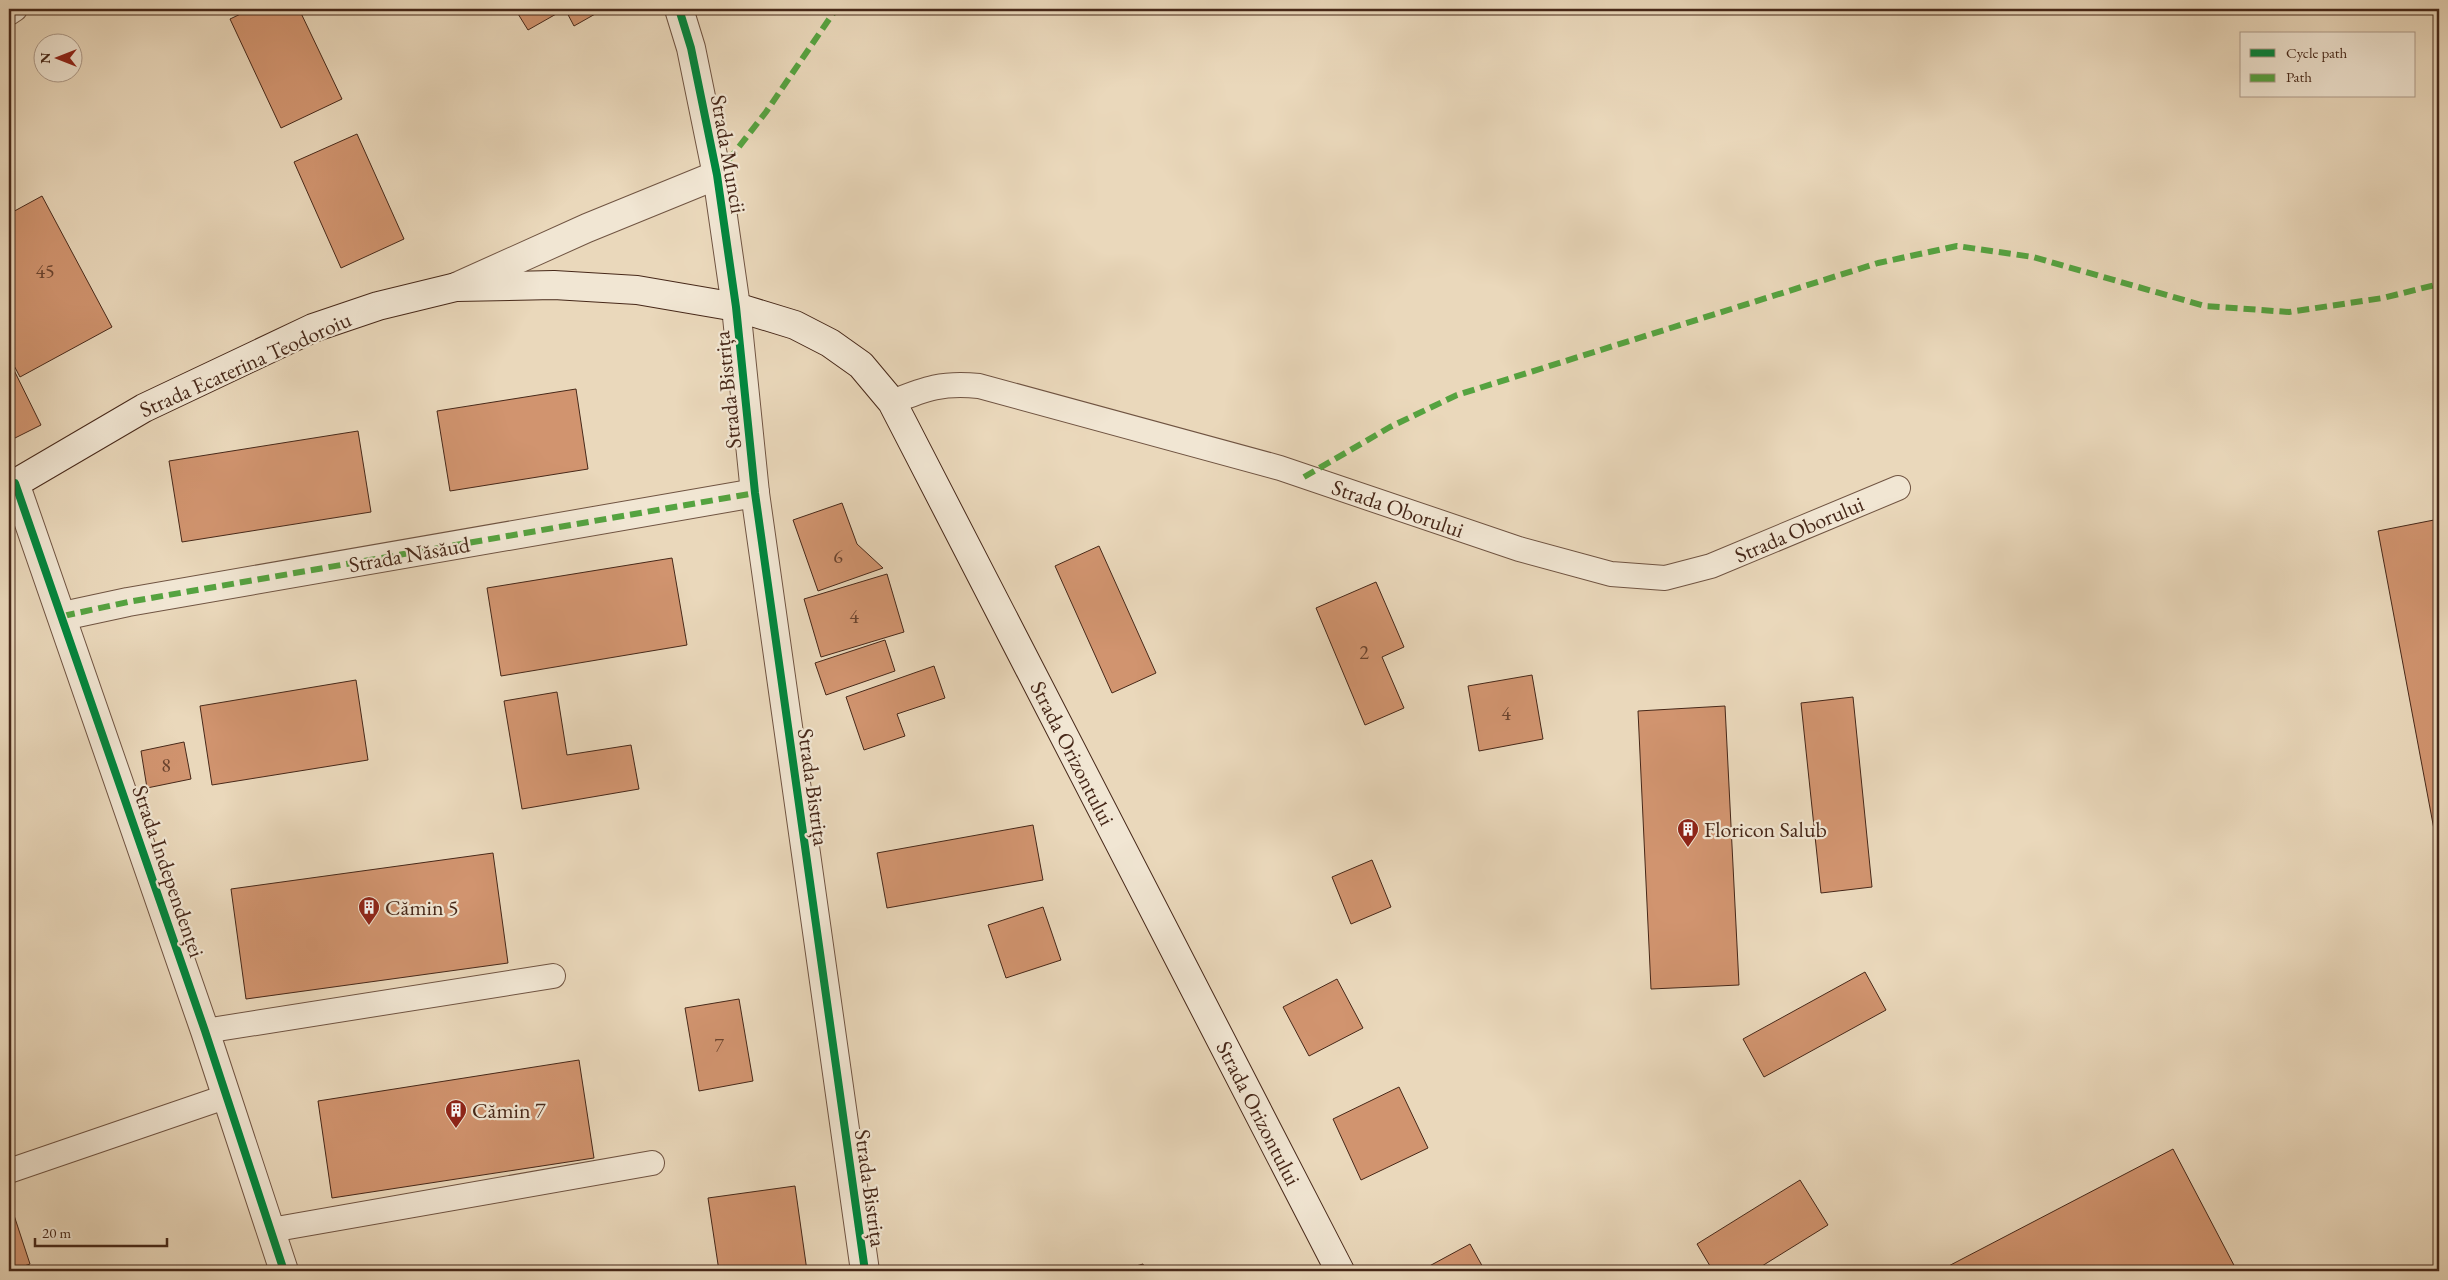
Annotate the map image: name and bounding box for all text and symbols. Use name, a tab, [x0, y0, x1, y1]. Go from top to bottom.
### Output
north arrow	[32, 32, 82, 82]
legend	[2240, 32, 2416, 98]
text: Cycle path	[2286, 43, 2348, 62]
text: N	[36, 52, 54, 64]
text: Path	[2286, 67, 2312, 86]
street label: Strada Muncii	[704, 92, 753, 216]
house number: 45	[35, 258, 55, 284]
street label: Strada Ecaterina Teodoroiu	[135, 305, 356, 424]
street label: Strada Bistrița	[707, 329, 748, 450]
street label: Strada Oborului	[1328, 472, 1468, 545]
street label: Strada Oborului	[1730, 489, 1868, 570]
street label: Strada Năsăud	[346, 529, 473, 579]
house number: 6	[833, 543, 843, 569]
house number: 4	[849, 603, 859, 629]
house number: 2	[1359, 639, 1369, 665]
street label: Strada Orizontului	[1024, 676, 1121, 830]
house number: 4	[1501, 700, 1511, 726]
street label: Strada Bistrița	[791, 726, 836, 848]
house number: 8	[161, 752, 171, 778]
street label: Strada Independenței	[125, 781, 212, 961]
place label: Floricon Salub	[1704, 815, 1827, 844]
building icon: Floricon Salub	[1676, 817, 1700, 848]
place label: Cămin 5	[385, 893, 458, 922]
building icon: Cămin 5	[357, 895, 381, 926]
house number: 7	[714, 1032, 724, 1058]
street label: Strada Orizontului	[1210, 1036, 1307, 1190]
place label: Cămin 7	[472, 1096, 546, 1125]
building icon: Cămin 7	[444, 1098, 468, 1129]
street label: Strada Bistrița	[848, 1127, 893, 1249]
scale bar	[35, 1215, 168, 1247]
text: 20 m	[42, 1223, 71, 1242]

